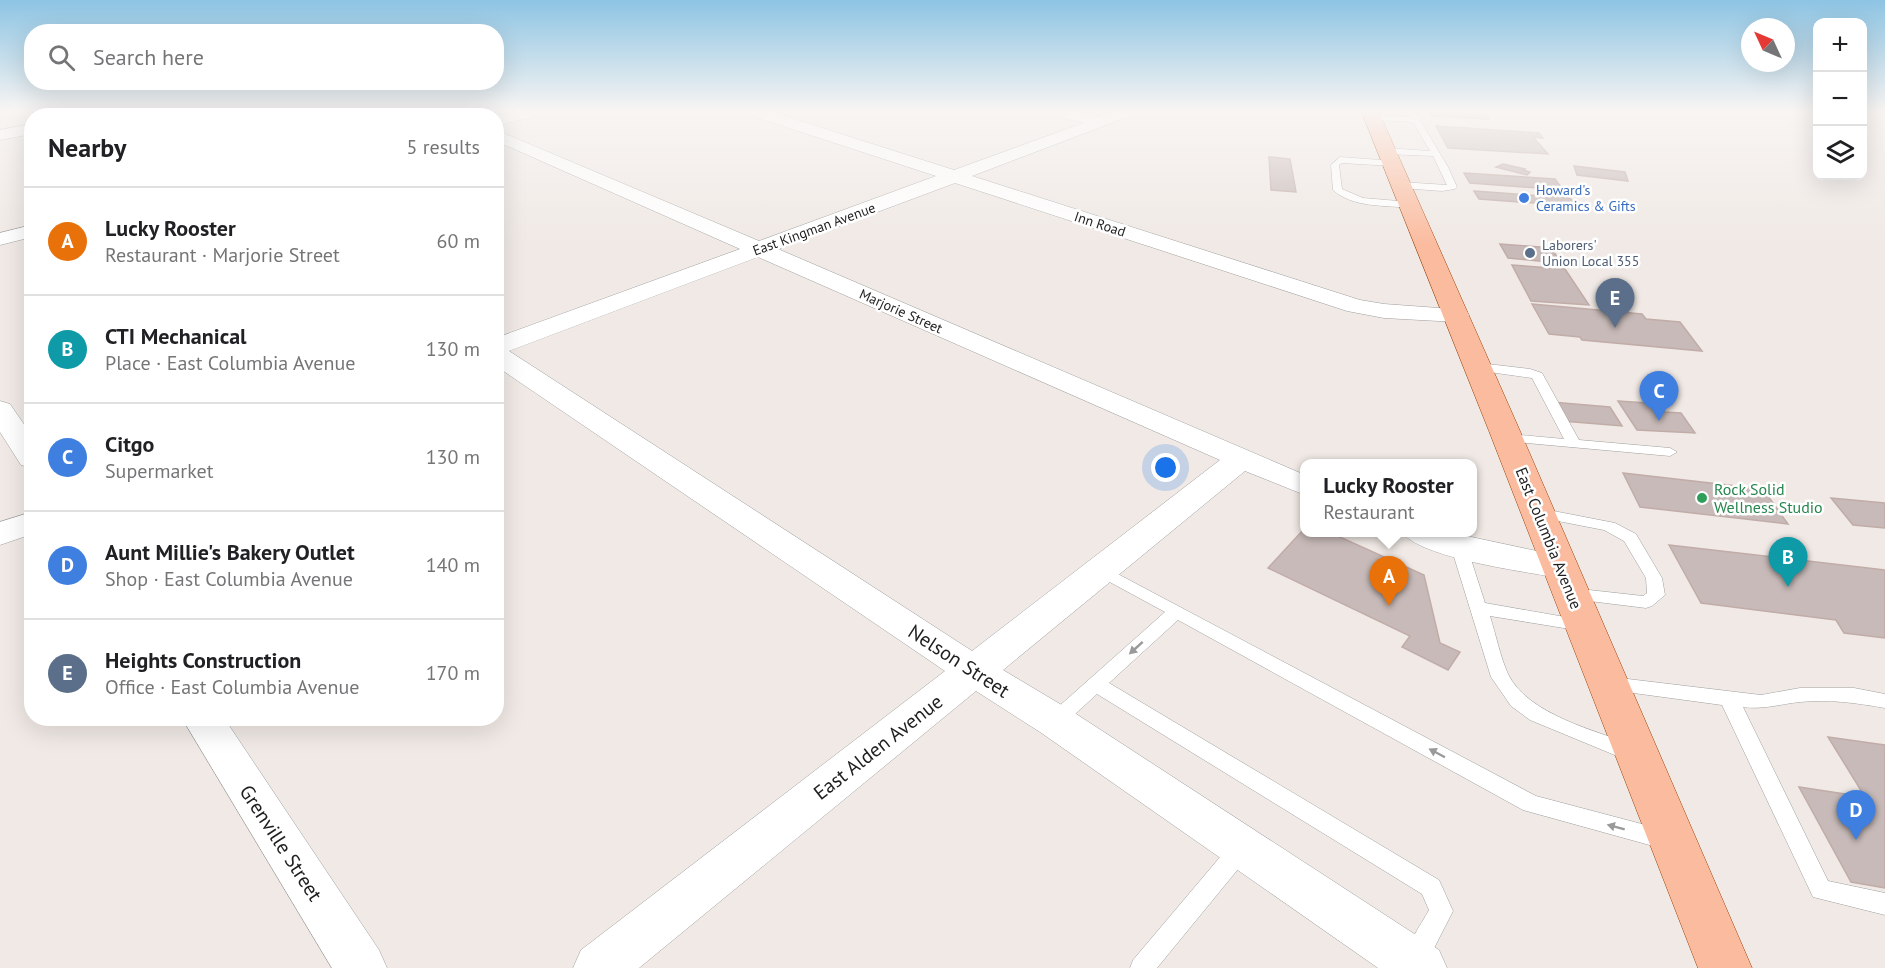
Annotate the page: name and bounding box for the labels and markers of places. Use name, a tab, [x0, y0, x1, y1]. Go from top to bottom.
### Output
place label: Howard's Ceramics & Gifts	[1536, 181, 1636, 215]
marker: Howard's Ceramics & Gifts	[1517, 191, 1531, 205]
place label: Laborers' Union Local 355	[1542, 236, 1639, 270]
marker: Laborers' Union Local 355	[1523, 246, 1537, 260]
pin: E	[1596, 278, 1634, 328]
pin: C	[1640, 372, 1678, 421]
place label: Rock Solid Wellness Studio	[1714, 479, 1823, 517]
marker: Rock Solid Wellness Studio	[1695, 491, 1709, 505]
pin: B	[1768, 538, 1808, 587]
pin: A	[1370, 556, 1408, 606]
pin: D	[1836, 790, 1876, 840]

